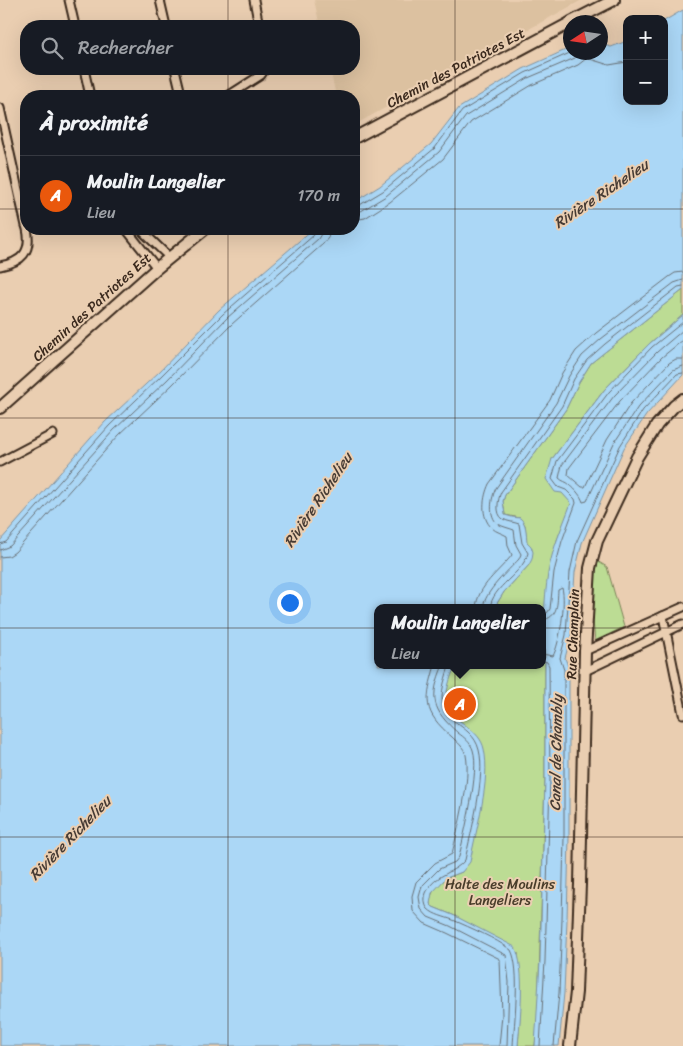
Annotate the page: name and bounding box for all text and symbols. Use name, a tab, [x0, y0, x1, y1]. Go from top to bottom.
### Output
north arrow	[563, 15, 608, 60]
map controls	[623, 15, 668, 105]
button: +	[623, 15, 668, 60]
search box	[20, 20, 360, 75]
street label: Chemin des Patriotes Est	[382, 21, 530, 115]
text: Rechercher	[78, 31, 173, 64]
icon: search	[38, 34, 66, 62]
button: −	[623, 60, 668, 105]
text: À proximité	[40, 104, 148, 142]
water label: Rivière Richelieu	[548, 151, 655, 235]
text: Moulin Langelier	[87, 165, 224, 198]
text: A	[51, 181, 61, 210]
text: 170 m	[297, 181, 340, 210]
text: Lieu	[87, 198, 116, 227]
street label: Chemin des Patriotes Est	[26, 246, 158, 368]
water label: Rivière Richelieu	[277, 446, 361, 553]
street label: Rue Champlain	[559, 588, 587, 680]
your location	[277, 590, 303, 616]
popup	[374, 604, 546, 669]
text: Moulin Langelier	[391, 606, 529, 639]
text: Lieu	[391, 639, 420, 668]
pin: A	[444, 685, 476, 723]
water label: Canal de Chambly	[542, 693, 570, 811]
water label: Rivière Richelieu	[23, 788, 119, 887]
park label: Halte des Moulins Langeliers	[445, 872, 556, 913]

